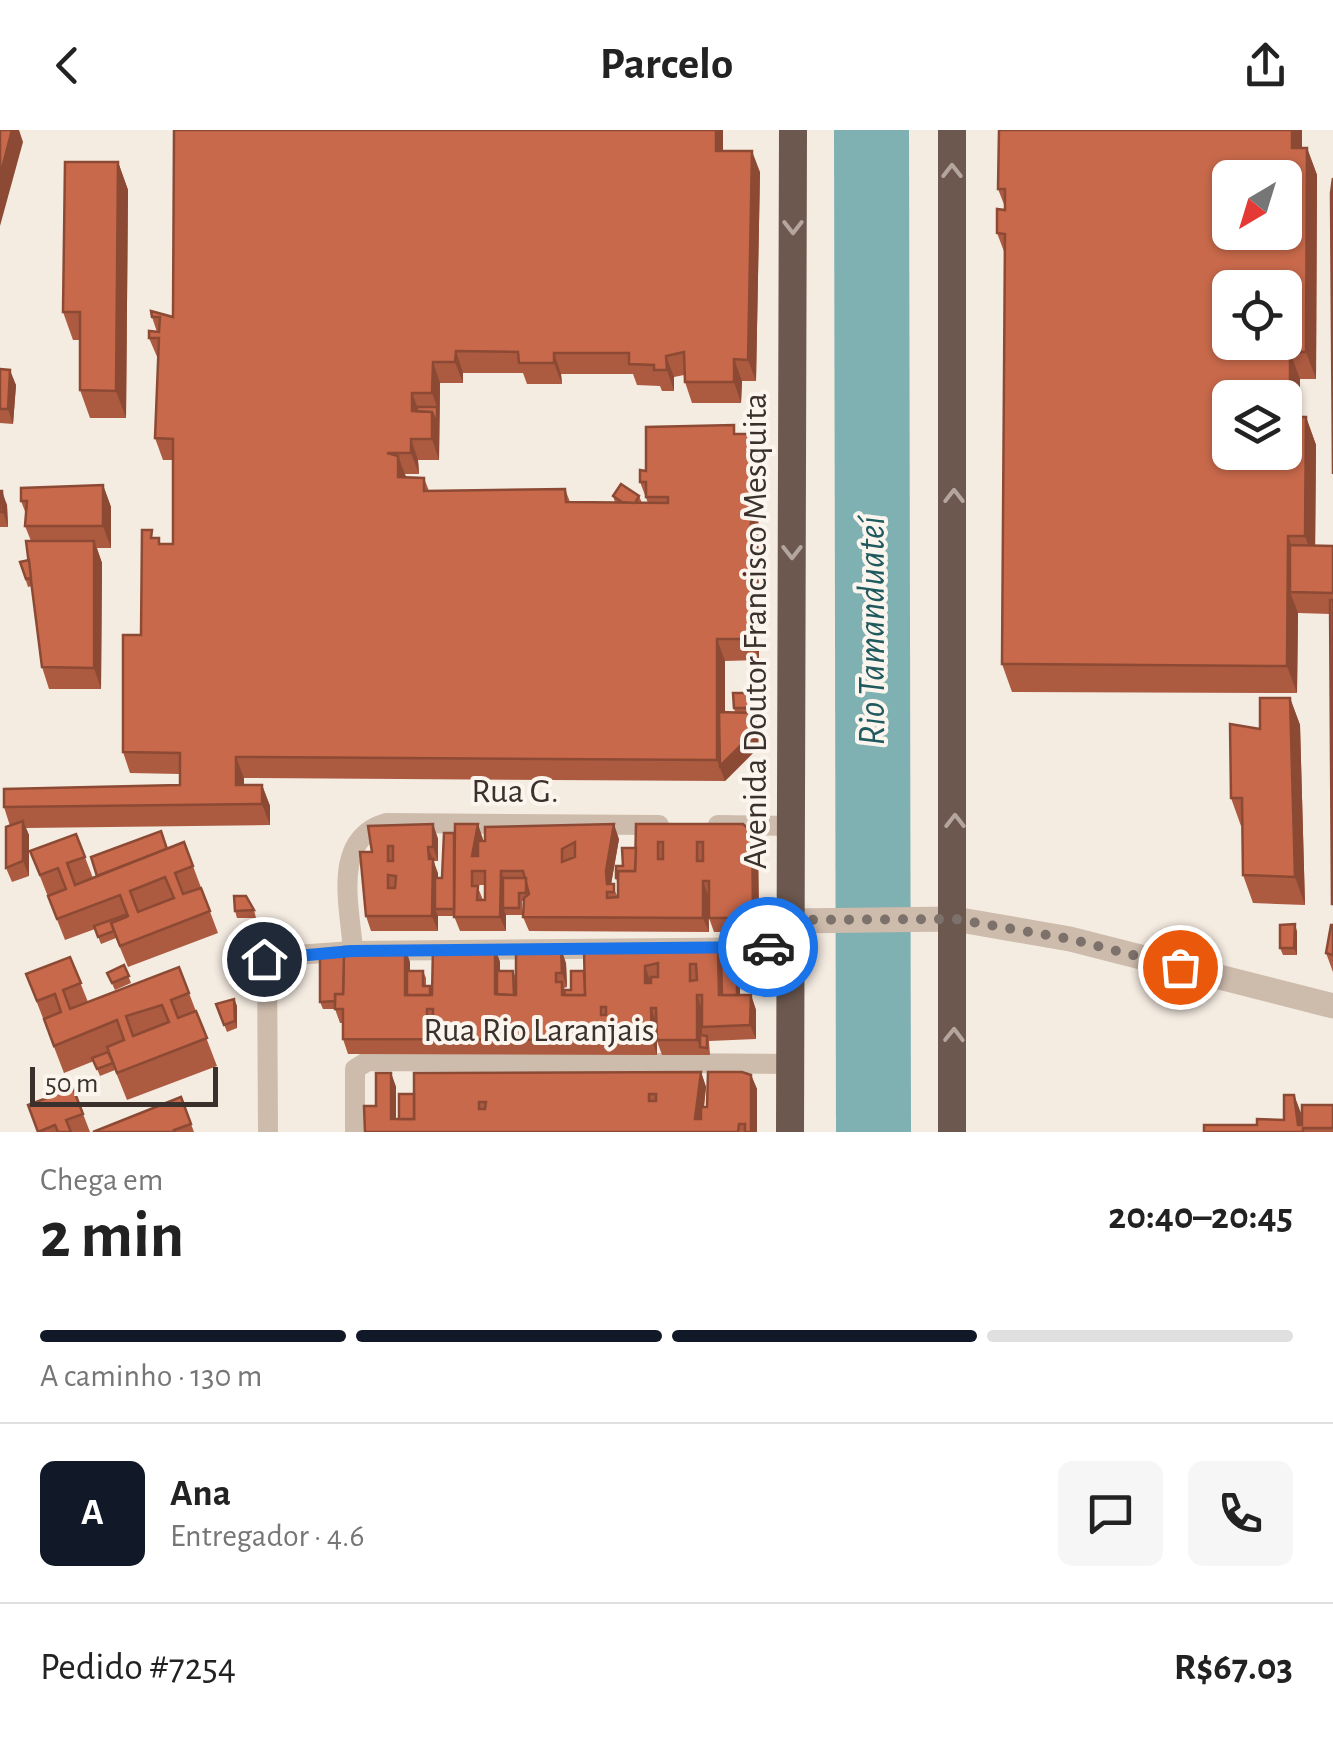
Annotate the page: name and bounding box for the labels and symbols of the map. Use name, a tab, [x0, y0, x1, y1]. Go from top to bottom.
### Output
north arrow	[1212, 160, 1302, 250]
one-way arrow	[941, 163, 963, 178]
one-way arrow	[782, 220, 804, 236]
street label: Avenida Doutor Francisco Mesquita	[738, 393, 773, 869]
one-way arrow	[943, 488, 964, 504]
water label: Rio Tamanduateí	[854, 515, 892, 746]
one-way arrow	[781, 546, 803, 561]
street label: Rua G.	[471, 774, 559, 809]
one-way arrow	[944, 813, 966, 828]
courier	[718, 897, 818, 997]
pin	[222, 917, 307, 1002]
pin	[1138, 925, 1223, 1010]
street label: Rua Rio Laranjais	[423, 1013, 655, 1048]
one-way arrow	[944, 1026, 965, 1042]
scale bar	[30, 1062, 218, 1106]

